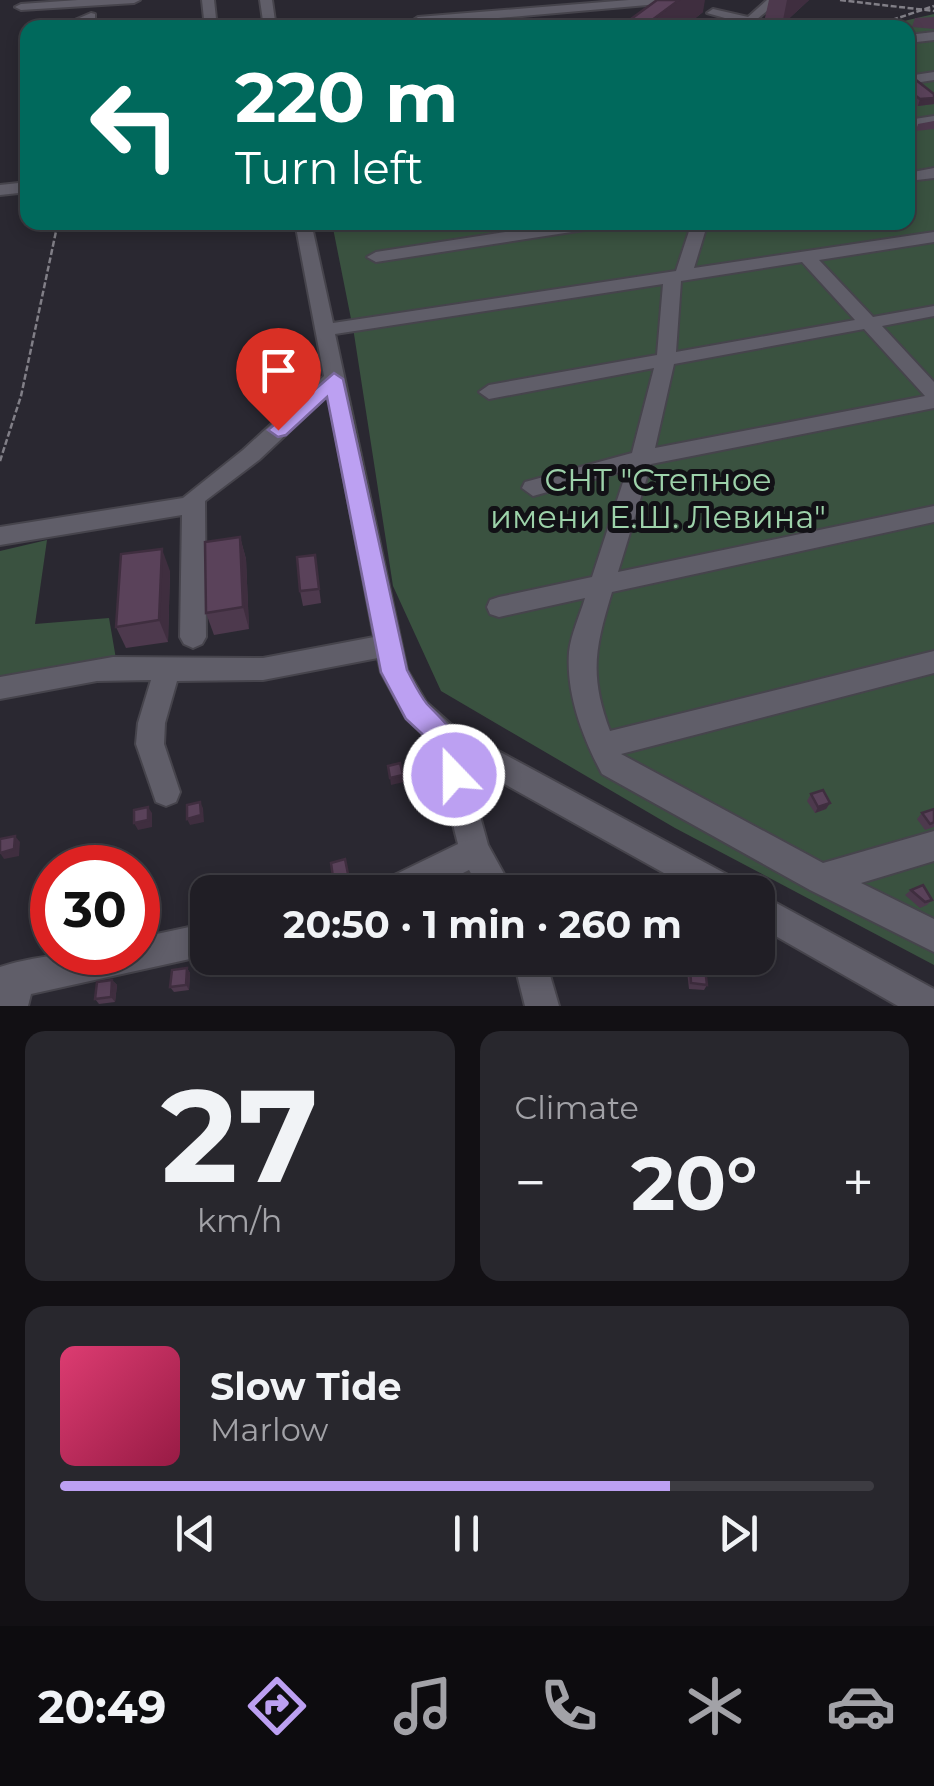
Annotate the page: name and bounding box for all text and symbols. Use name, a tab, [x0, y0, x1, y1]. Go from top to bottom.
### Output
text: 220 m	[235, 54, 458, 140]
icon: left	[70, 60, 200, 190]
text: Turn left	[235, 140, 423, 195]
pin	[236, 328, 321, 431]
icon: arrive	[251, 343, 306, 398]
park label: СНТ "Степное имени Е.Ш. Левина"	[490, 460, 826, 536]
position arrow	[402, 723, 506, 827]
speed limit sign: 30	[30, 845, 160, 975]
text: 20:50 · 1 min · 260 m	[283, 901, 682, 948]
text: 27	[161, 1056, 318, 1215]
text: Climate	[515, 1088, 639, 1127]
text: 20°	[631, 1137, 758, 1229]
text: −	[515, 1149, 546, 1216]
text: +	[842, 1149, 874, 1216]
text: km/h	[197, 1201, 282, 1240]
text: Slow Tide	[210, 1363, 402, 1410]
text: Marlow	[210, 1410, 328, 1449]
icon: previous	[168, 1506, 223, 1561]
icon: pause	[439, 1506, 494, 1561]
icon: next	[711, 1506, 766, 1561]
icon: directions	[242, 1671, 312, 1741]
icon: music	[388, 1671, 458, 1741]
icon: phone	[534, 1671, 604, 1741]
icon: climate	[680, 1671, 750, 1741]
icon: car	[826, 1671, 896, 1741]
text: 20:49	[38, 1679, 166, 1734]

